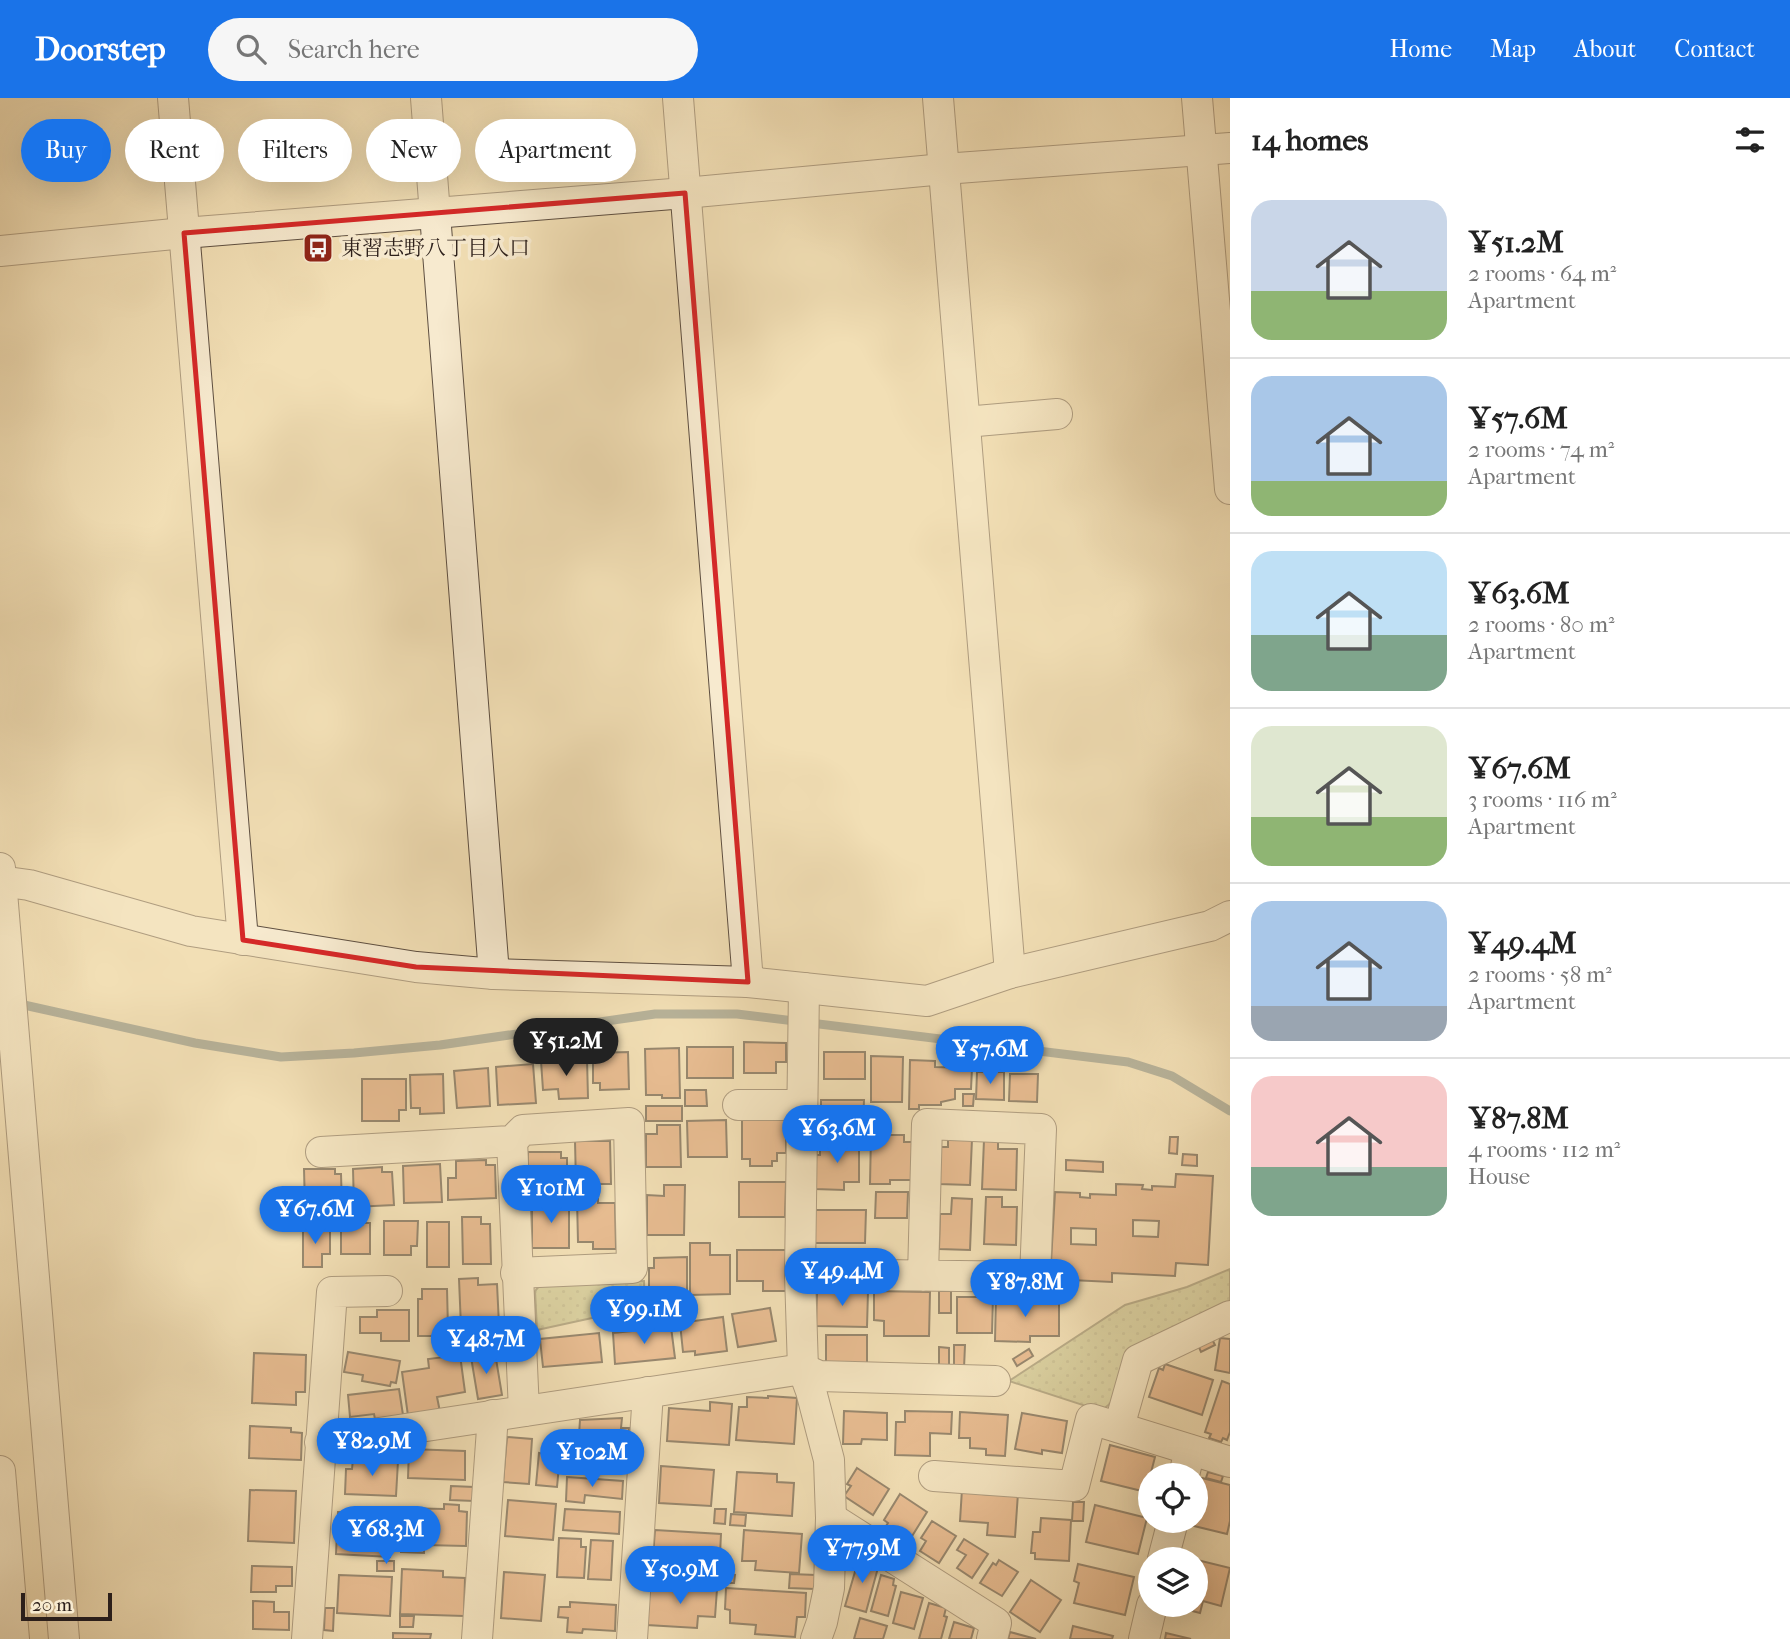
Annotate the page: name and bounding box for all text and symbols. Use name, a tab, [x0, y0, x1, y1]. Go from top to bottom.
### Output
search box	[208, 18, 698, 81]
text: Doorstep	[35, 30, 166, 69]
icon: search	[232, 30, 270, 68]
text: Search here	[288, 34, 420, 65]
text: Home	[1390, 35, 1452, 63]
text: Map	[1490, 35, 1536, 63]
text: About	[1574, 35, 1636, 63]
text: Contact	[1674, 35, 1755, 63]
chip: Buy	[21, 119, 111, 182]
chip: Rent	[125, 119, 224, 182]
chip: Filters	[238, 119, 352, 182]
chip: New	[366, 119, 461, 182]
chip: Apartment	[475, 119, 636, 182]
icon: filters	[1731, 121, 1769, 159]
text: 14 homes	[1251, 123, 1368, 158]
text: ¥51.2M	[1468, 225, 1564, 260]
icon: home	[1307, 228, 1391, 312]
bus stop icon: 東習志野八丁目入口	[301, 231, 335, 265]
place label: 東習志野八丁目入口	[341, 236, 530, 260]
text: 2 rooms · 64 m²	[1468, 260, 1616, 287]
text: Apartment	[1468, 287, 1576, 314]
text: ¥57.6M	[1468, 401, 1568, 436]
icon: home	[1307, 404, 1391, 488]
text: 2 rooms · 74 m²	[1468, 436, 1614, 463]
text: Apartment	[1468, 463, 1576, 490]
text: ¥63.6M	[1468, 576, 1569, 611]
icon: home	[1307, 579, 1391, 663]
text: 2 rooms · 80 m²	[1468, 611, 1615, 638]
text: Apartment	[1468, 638, 1576, 665]
text: ¥67.6M	[1468, 751, 1571, 786]
icon: home	[1307, 754, 1391, 838]
text: 3 rooms · 116 m²	[1468, 786, 1617, 813]
text: Apartment	[1468, 813, 1576, 840]
text: ¥49.4M	[1468, 926, 1576, 961]
icon: home	[1307, 929, 1391, 1013]
text: 2 rooms · 58 m²	[1468, 961, 1612, 988]
text: Apartment	[1468, 988, 1576, 1015]
pin: ¥51.2M	[509, 1018, 623, 1078]
pin: ¥57.6M	[933, 1026, 1047, 1086]
text: ¥51.2M	[529, 1027, 603, 1054]
text: ¥57.6M	[952, 1035, 1028, 1062]
text: ¥87.8M	[1468, 1101, 1569, 1136]
icon: home	[1307, 1104, 1391, 1188]
pin: ¥63.6M	[780, 1105, 894, 1165]
text: ¥63.6M	[798, 1114, 876, 1141]
text: 4 rooms · 112 m²	[1468, 1136, 1620, 1163]
text: House	[1468, 1163, 1530, 1190]
pin: ¥101M	[502, 1166, 600, 1225]
text: ¥101M	[517, 1174, 585, 1201]
pin: ¥67.6M	[258, 1186, 372, 1246]
text: ¥67.6M	[276, 1195, 354, 1222]
pin: ¥49.4M	[785, 1248, 899, 1308]
text: ¥49.4M	[800, 1257, 884, 1284]
pin: ¥87.8M	[968, 1260, 1082, 1319]
text: ¥87.8M	[986, 1268, 1064, 1295]
pin: ¥99.1M	[587, 1286, 701, 1346]
text: ¥99.1M	[606, 1295, 682, 1322]
pin: ¥48.7M	[429, 1316, 543, 1376]
text: ¥48.7M	[447, 1325, 525, 1352]
pin: ¥82.9M	[315, 1418, 429, 1478]
text: ¥82.9M	[333, 1427, 411, 1454]
pin: ¥102M	[543, 1430, 641, 1489]
text: ¥102M	[556, 1438, 628, 1465]
map controls	[1138, 1463, 1208, 1617]
button: locate	[1138, 1463, 1208, 1533]
pin: ¥68.3M	[329, 1506, 443, 1566]
text: ¥68.3M	[348, 1515, 424, 1542]
pin: ¥77.9M	[805, 1526, 919, 1585]
text: ¥77.9M	[824, 1534, 900, 1561]
pin: ¥50.9M	[623, 1546, 737, 1606]
button: layers	[1138, 1547, 1208, 1617]
text: ¥50.9M	[641, 1555, 719, 1582]
scale bar	[21, 1590, 112, 1622]
text: 20 m	[32, 1594, 72, 1616]

